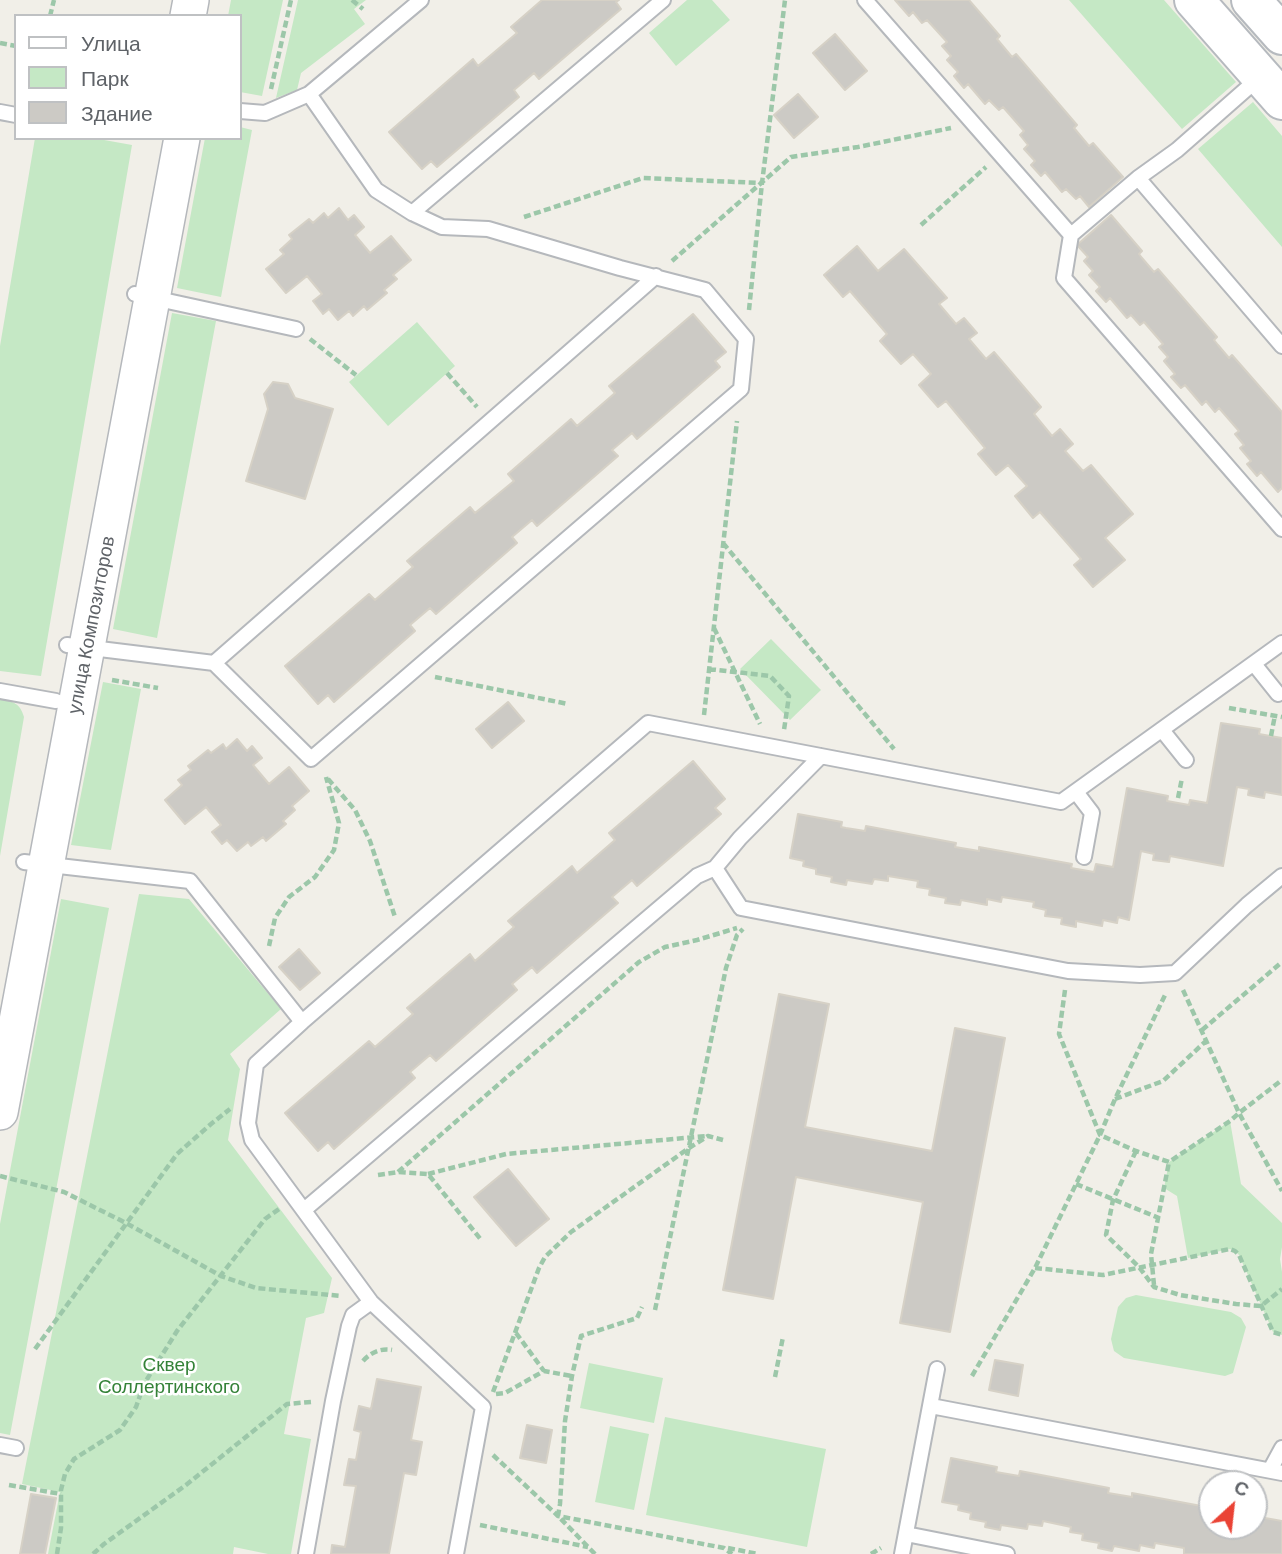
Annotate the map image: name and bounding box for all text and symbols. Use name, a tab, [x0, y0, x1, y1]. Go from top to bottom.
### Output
legend	[14, 14, 242, 140]
text: Улица	[81, 30, 141, 55]
text: Парк	[81, 65, 129, 90]
text: Здание	[81, 100, 153, 125]
street label: улица Композиторов	[63, 534, 119, 716]
park label: Сквер Соллертинского	[98, 1354, 240, 1398]
north arrow	[1198, 1470, 1268, 1540]
text: С	[1231, 1474, 1253, 1501]

